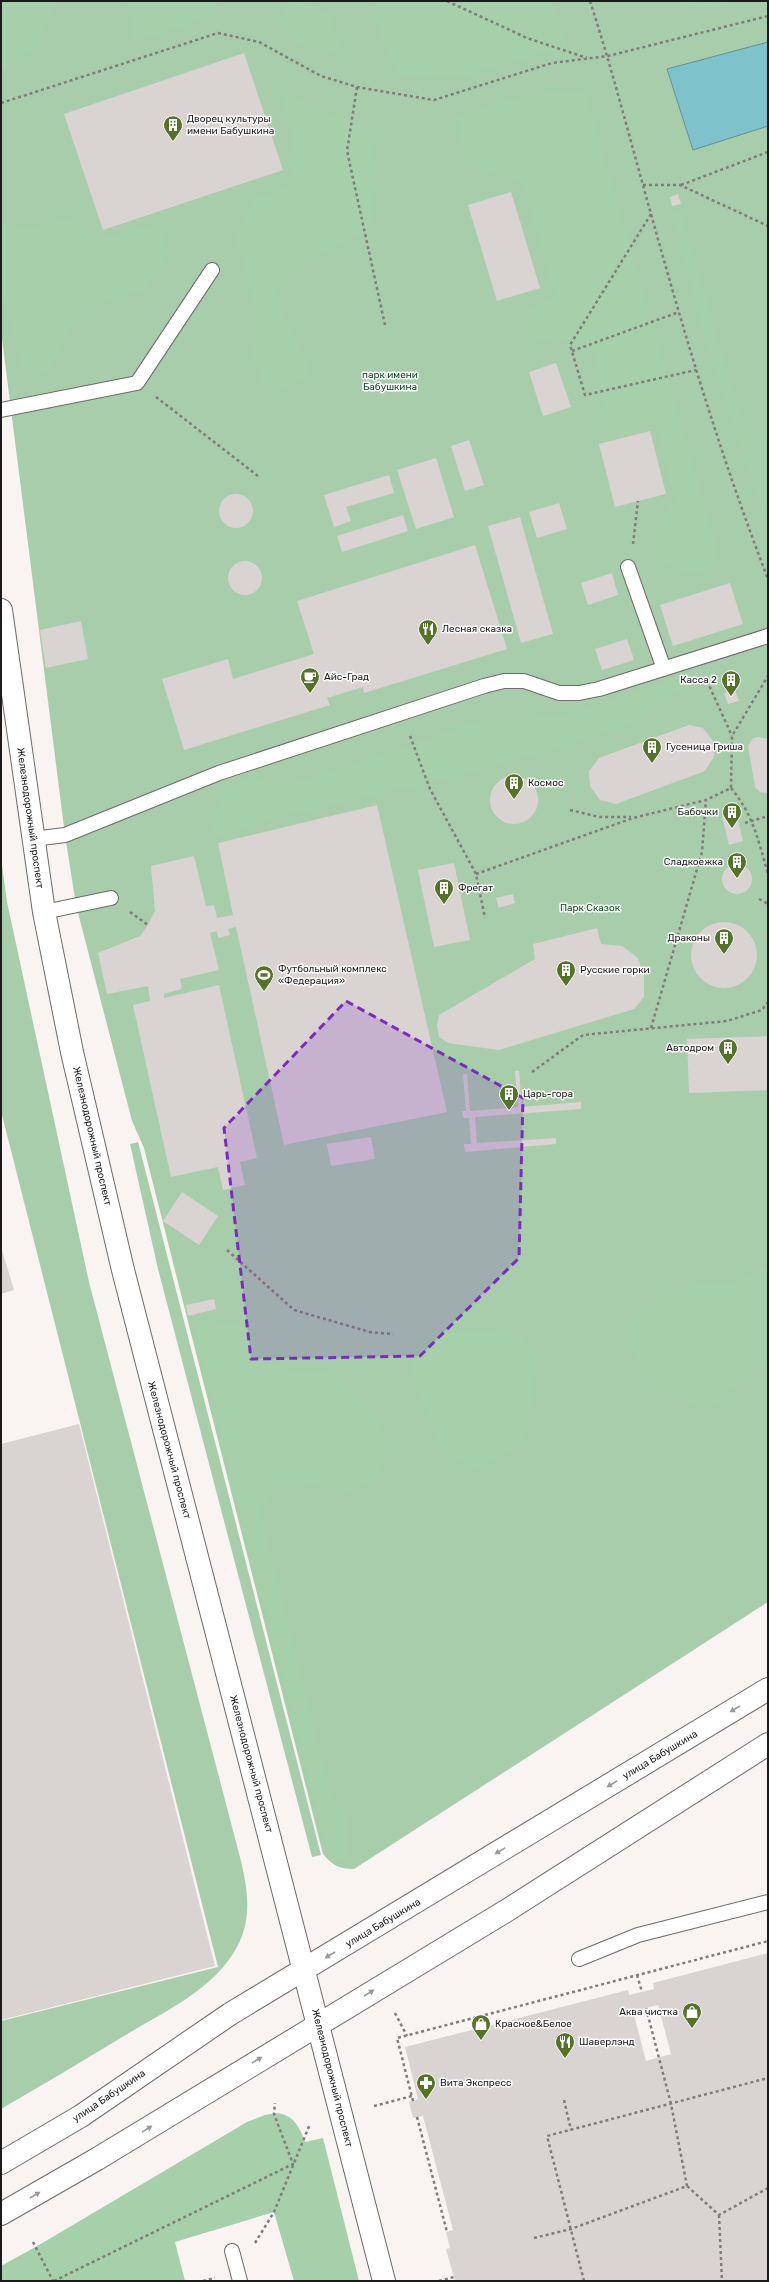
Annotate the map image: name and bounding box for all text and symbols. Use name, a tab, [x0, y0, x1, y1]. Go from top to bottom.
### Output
place label: Дворец культуры имени Бабушкина	[187, 113, 274, 137]
building icon: Дворец культуры имени Бабушкина	[162, 114, 184, 142]
park label: парк имени Бабушкина	[362, 369, 418, 393]
restaurant icon: Лесная сказка	[417, 618, 439, 646]
place label: Лесная сказка	[442, 623, 512, 635]
cafe icon: Айс-Град	[299, 666, 321, 694]
building icon: Касса 2	[720, 669, 742, 697]
place label: Айс-Град	[324, 671, 369, 683]
place label: Касса 2	[680, 674, 717, 686]
building icon: Гусеница Гриша	[641, 736, 663, 764]
place label: Гусеница Гриша	[666, 741, 743, 753]
street label: Железнодорожный проспект	[14, 747, 46, 889]
building icon: Космос	[503, 772, 525, 800]
place label: Космос	[528, 777, 564, 789]
building icon: Бабочки	[721, 801, 743, 829]
place label: Бабочки	[678, 806, 718, 818]
building icon: Сладкоежка	[726, 851, 748, 879]
place label: Сладкоежка	[664, 856, 723, 868]
building icon: Фрегат	[433, 877, 455, 905]
place label: Фрегат	[458, 882, 493, 894]
park label: Парк Сказок	[560, 902, 621, 914]
building icon: Драконы	[713, 927, 735, 955]
place label: Драконы	[667, 932, 710, 944]
building icon: Русские горки	[555, 959, 577, 987]
place label: Футбольный комплекс «Федерация»	[278, 963, 387, 987]
sports icon: Футбольный комплекс «Федерация»	[253, 964, 275, 992]
place label: Русские горки	[580, 964, 650, 976]
building icon: Автодром	[717, 1037, 739, 1065]
place label: Автодром	[666, 1042, 714, 1054]
street label: Железнодорожный проспект	[70, 1065, 114, 1207]
building icon: Царь-гора	[498, 1083, 520, 1111]
place label: Царь-гора	[523, 1088, 573, 1100]
street label: Железнодорожный проспект	[145, 1380, 193, 1520]
street label: Железнодорожный проспект	[227, 1694, 275, 1834]
one-way arrow	[730, 1705, 740, 1713]
street label: улица Бабушкина	[620, 1728, 700, 1782]
one-way arrow	[606, 1780, 618, 1787]
one-way arrow	[495, 1848, 506, 1855]
street label: улица Бабушкина	[343, 1896, 423, 1950]
one-way arrow	[324, 1952, 336, 1959]
one-way arrow	[363, 1990, 375, 1997]
shop icon: Аква чистка	[681, 2001, 703, 2029]
place label: Аква чистка	[619, 2006, 678, 2018]
street label: Железнодорожный проспект	[309, 2008, 355, 2148]
shop icon: Красное&Белое	[470, 2013, 492, 2041]
place label: Красное&Белое	[495, 2018, 572, 2030]
restaurant icon: Шаверлэнд	[554, 2031, 576, 2059]
place label: Шаверлэнд	[579, 2036, 635, 2048]
one-way arrow	[251, 2057, 263, 2064]
street label: улица Бабушкина	[70, 2067, 148, 2125]
pharmacy icon: Вита Экспресс	[415, 2072, 437, 2100]
place label: Вита Экспресс	[440, 2077, 512, 2089]
one-way arrow	[141, 2125, 153, 2132]
one-way arrow	[29, 2192, 41, 2199]

